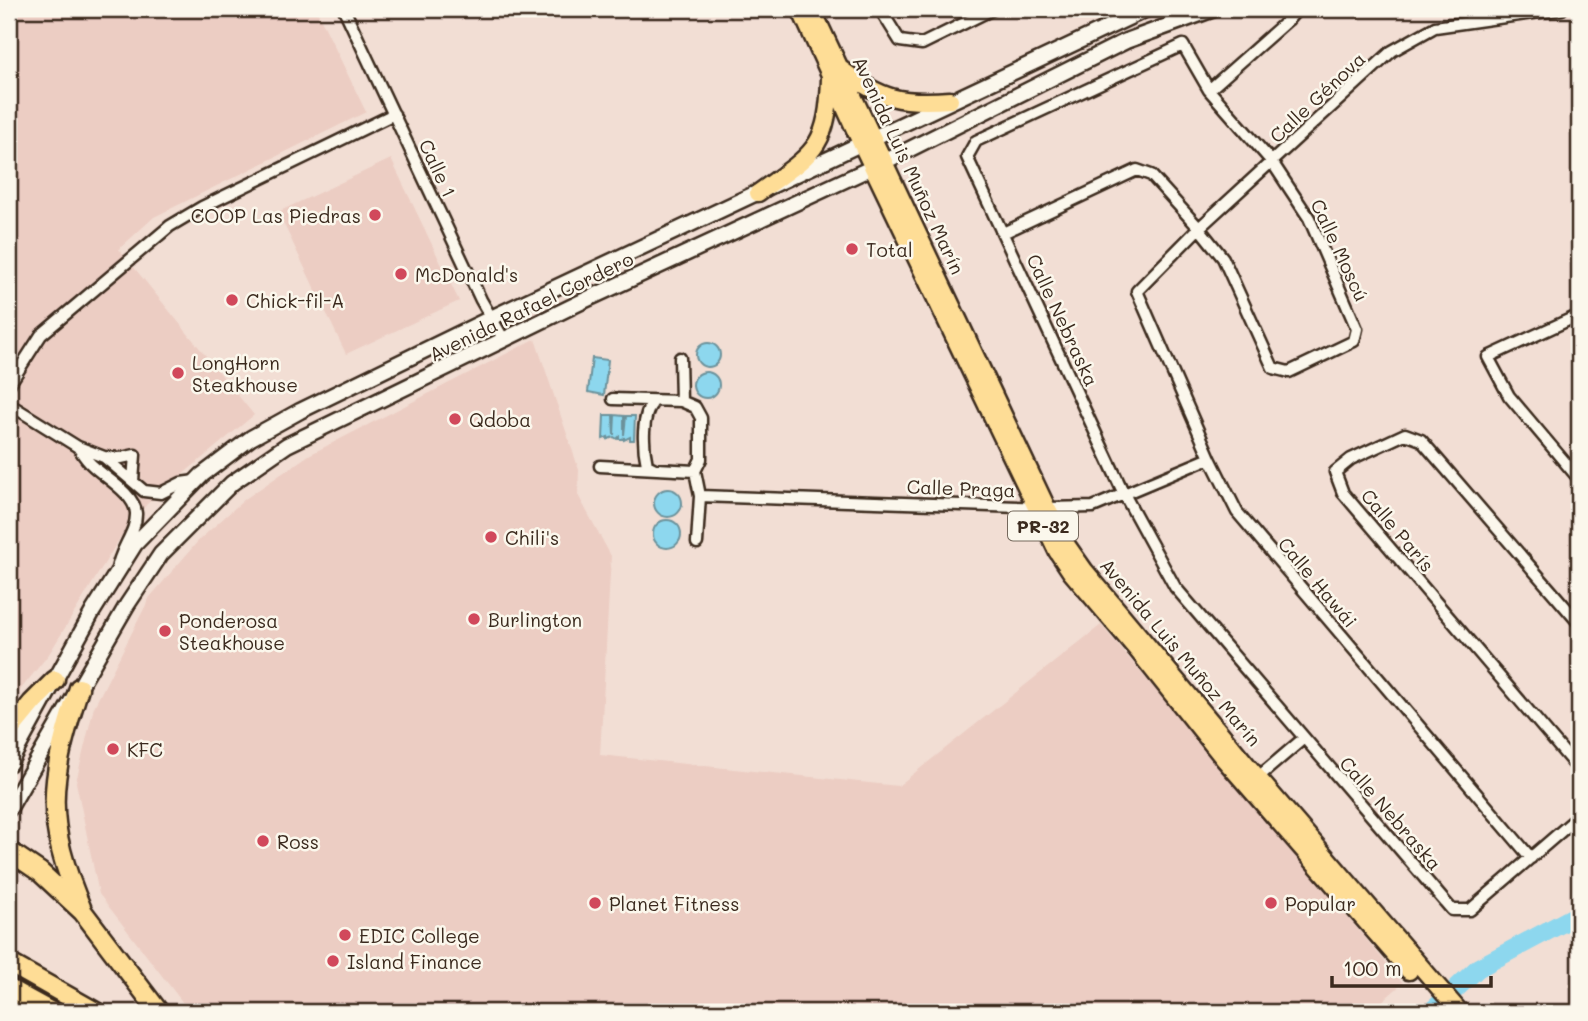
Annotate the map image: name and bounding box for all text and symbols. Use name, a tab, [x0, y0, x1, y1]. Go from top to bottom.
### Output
street label: Calle Génova	[1264, 46, 1370, 148]
street label: Avenida Luis Muñoz Marín	[847, 52, 971, 278]
street label: Calle 1	[414, 135, 462, 201]
street label: Calle Moscú	[1305, 195, 1375, 305]
place label: COOP Las Piedras	[191, 203, 361, 228]
marker: COOP Las Piedras	[367, 207, 383, 223]
place label: Total	[866, 237, 913, 262]
marker: Total	[844, 241, 860, 257]
street label: Avenida Rafael Cordero	[425, 246, 637, 366]
street label: Calle Nebraska	[1021, 250, 1105, 390]
place label: McDonald's	[415, 262, 518, 287]
marker: McDonald's	[393, 266, 409, 282]
place label: Chick-fil-A	[246, 288, 345, 313]
marker: Chick-fil-A	[224, 292, 240, 308]
place label: LongHorn Steakhouse	[192, 350, 298, 397]
marker: LongHorn Steakhouse	[170, 365, 186, 381]
place label: Qdoba	[469, 407, 531, 432]
marker: Qdoba	[447, 411, 463, 427]
street label: Calle Praga	[906, 474, 1016, 502]
street label: Calle París	[1356, 483, 1440, 577]
road number: PR-32	[1008, 512, 1078, 540]
place label: Chili's	[505, 525, 559, 550]
marker: Chili's	[483, 529, 499, 545]
street label: Calle Hawái	[1273, 532, 1363, 632]
street label: Avenida Luis Muñoz Marín	[1095, 553, 1267, 751]
place label: Burlington	[488, 607, 582, 632]
place label: Ponderosa Steakhouse	[179, 608, 285, 655]
marker: Burlington	[466, 611, 482, 627]
marker: Ponderosa Steakhouse	[157, 623, 173, 639]
place label: KFC	[127, 737, 163, 762]
marker: KFC	[105, 741, 121, 757]
street label: Calle Nebraska	[1335, 751, 1447, 875]
place label: Ross	[277, 829, 319, 854]
marker: Ross	[255, 833, 271, 849]
place label: Planet Fitness	[609, 891, 740, 916]
place label: Popular	[1285, 891, 1356, 916]
marker: Planet Fitness	[587, 895, 603, 911]
marker: Popular	[1263, 895, 1279, 911]
place label: EDIC College	[359, 923, 480, 948]
marker: EDIC College	[337, 927, 353, 943]
scale bar	[1332, 944, 1492, 988]
place label: Island Finance	[347, 949, 482, 974]
marker: Island Finance	[325, 953, 341, 969]
text: 100 m	[1343, 954, 1402, 981]

